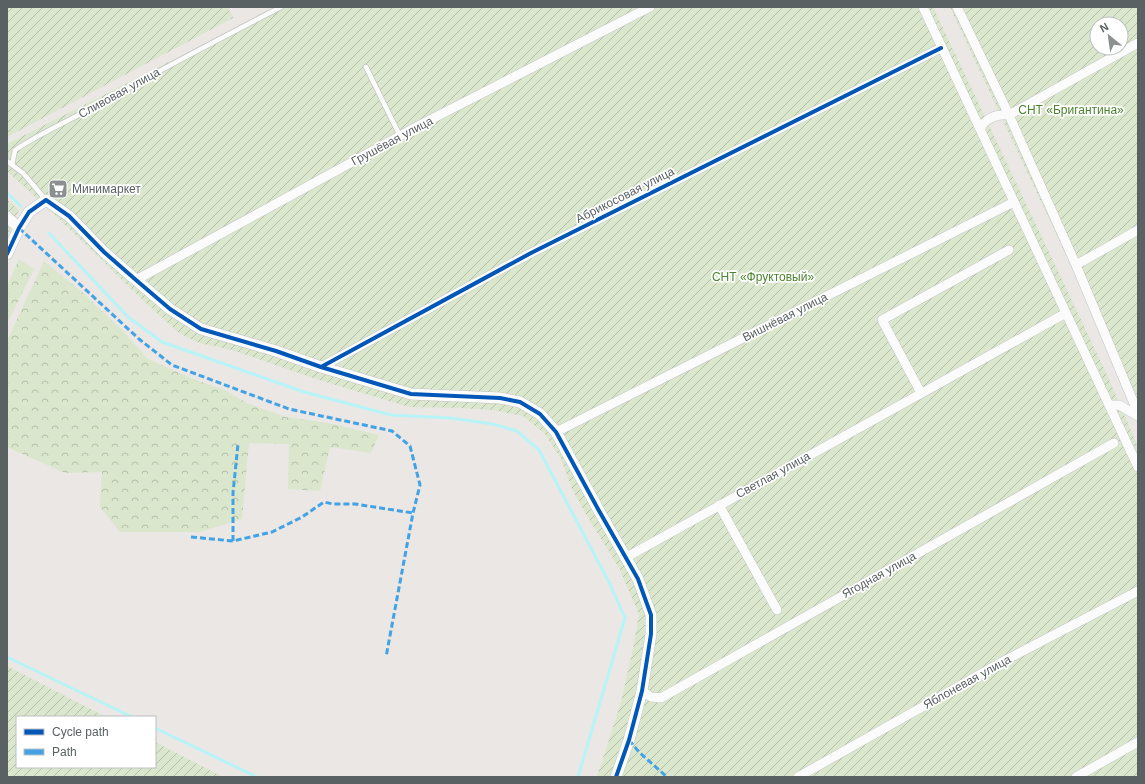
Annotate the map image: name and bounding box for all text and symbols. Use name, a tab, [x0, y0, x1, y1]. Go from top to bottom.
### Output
north arrow	[1089, 16, 1129, 56]
text: N	[1098, 20, 1111, 34]
street label: Сливовая улица	[76, 65, 162, 121]
park label: СНТ «Бригантина»	[1018, 103, 1124, 117]
street label: Грушёвая улица	[349, 113, 435, 168]
street label: Абрикосовая улица	[573, 164, 677, 226]
supermarket icon: Минимаркет	[47, 178, 69, 200]
place label: Минимаркет	[72, 182, 141, 196]
park label: СНТ «Фруктовый»	[712, 270, 814, 284]
street label: Вишнёвая улица	[740, 289, 830, 344]
street label: Светлая улица	[733, 449, 813, 501]
street label: Ягодная улица	[840, 549, 919, 601]
street label: Яблоневая улица	[921, 652, 1013, 712]
legend	[16, 716, 156, 768]
text: Cycle path	[52, 725, 109, 739]
text: Path	[52, 745, 77, 759]

